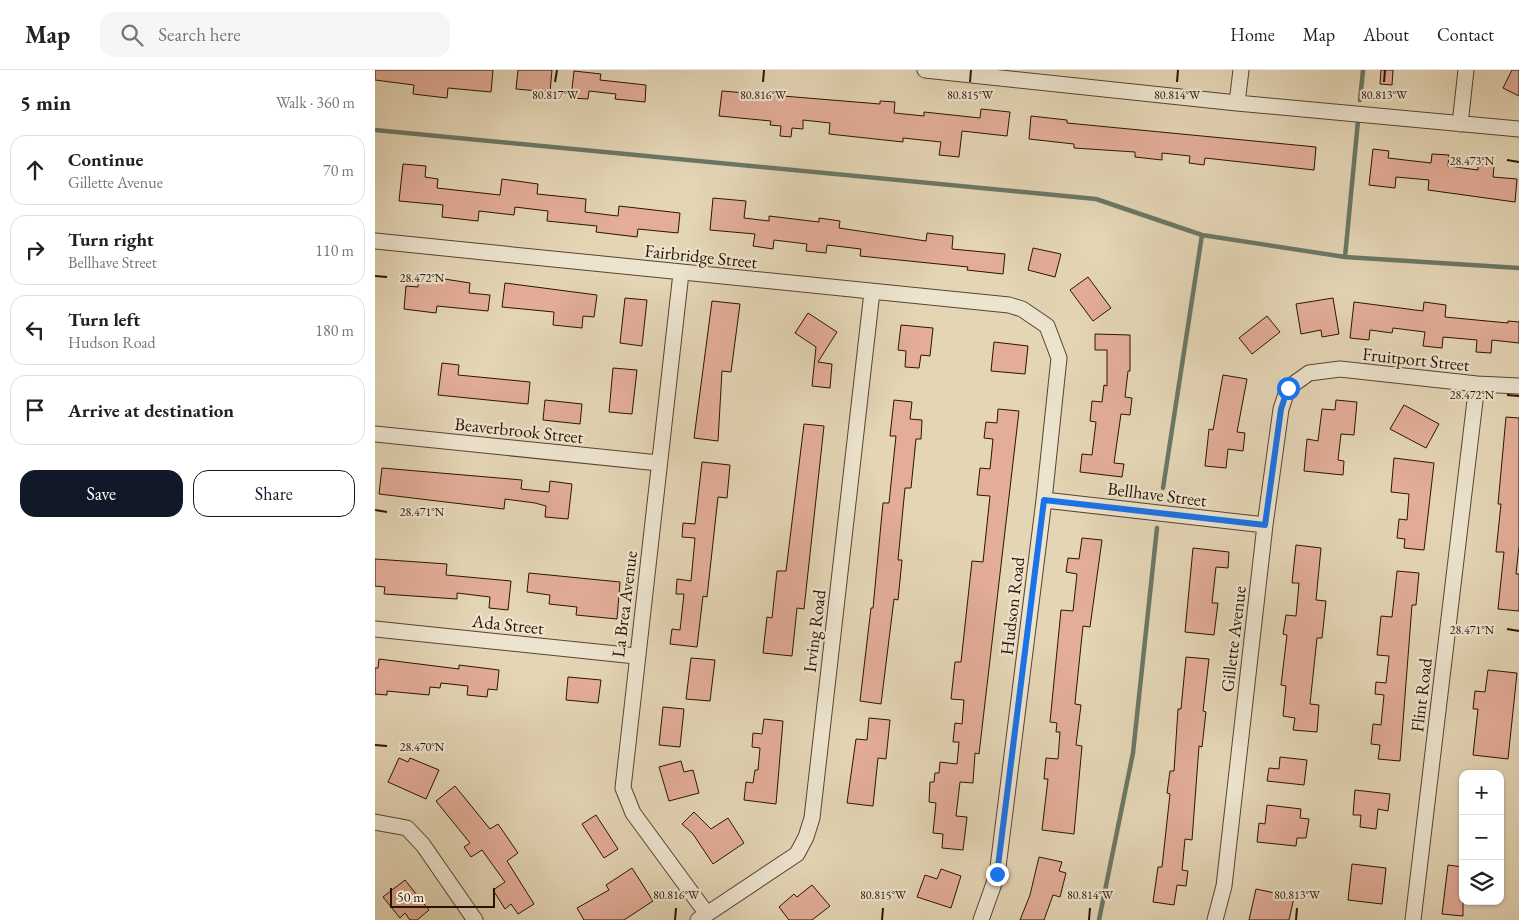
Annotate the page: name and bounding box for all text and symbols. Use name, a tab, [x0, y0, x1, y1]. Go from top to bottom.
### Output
search box	[100, 12, 450, 57]
text: Map	[25, 19, 70, 50]
icon: search	[118, 21, 146, 49]
text: Search here	[158, 22, 241, 47]
text: Home	[1230, 23, 1275, 46]
text: Map	[1303, 23, 1335, 46]
text: About	[1363, 23, 1409, 46]
text: Contact	[1437, 23, 1494, 46]
text: 80.817°W	[532, 87, 579, 103]
text: 80.816°W	[740, 87, 787, 103]
text: 80.815°W	[947, 87, 994, 103]
text: 80.814°W	[1154, 87, 1201, 103]
text: 80.813°W	[1361, 87, 1408, 103]
text: 5 min	[20, 89, 71, 116]
text: Walk · 360 m	[276, 92, 355, 113]
text: Continue	[68, 147, 143, 172]
text: 28.473°N	[1450, 153, 1495, 169]
icon: ahead	[21, 156, 49, 184]
text: 70 m	[323, 160, 354, 181]
text: Gillette Avenue	[68, 172, 163, 193]
text: Turn right	[68, 227, 154, 252]
icon: right	[21, 236, 49, 264]
street label: Fairbridge Street	[644, 239, 759, 273]
text: 110 m	[315, 240, 354, 261]
text: Bellhave Street	[68, 252, 157, 273]
text: 28.472°N	[400, 270, 445, 286]
text: Turn left	[68, 307, 140, 332]
icon: left	[21, 316, 49, 344]
text: 180 m	[315, 320, 354, 341]
text: Hudson Road	[68, 332, 156, 353]
street label: Fruitport Street	[1361, 342, 1471, 376]
route start	[1277, 377, 1300, 400]
text: 28.472°N	[1450, 387, 1495, 403]
icon: arrive	[21, 396, 49, 424]
text: Arrive at destination	[68, 398, 234, 423]
street label: Beaverbrook Street	[454, 412, 585, 448]
button: Save	[20, 470, 183, 517]
button: Share	[193, 470, 355, 517]
street label: Bellhave Street	[1106, 476, 1208, 512]
text: 28.471°N	[400, 504, 445, 520]
street label: La Brea Avenue	[606, 549, 642, 659]
street label: Hudson Road	[995, 555, 1030, 656]
street label: Gillette Avenue	[1215, 585, 1251, 693]
street label: Irving Road	[798, 588, 831, 674]
street label: Ada Street	[470, 609, 545, 639]
text: 28.471°N	[1450, 622, 1495, 638]
street label: Flint Road	[1405, 656, 1437, 733]
text: 28.470°N	[400, 739, 445, 755]
map controls	[1459, 770, 1504, 905]
button: +	[1459, 770, 1504, 815]
button: −	[1459, 815, 1504, 860]
button: layers	[1459, 860, 1504, 905]
route end	[986, 863, 1009, 886]
scale bar	[390, 885, 495, 908]
text: 80.816°W	[653, 887, 700, 903]
text: 80.815°W	[860, 887, 907, 903]
text: 80.814°W	[1067, 887, 1114, 903]
text: 80.813°W	[1274, 887, 1321, 903]
text: 50 m	[397, 888, 424, 906]

